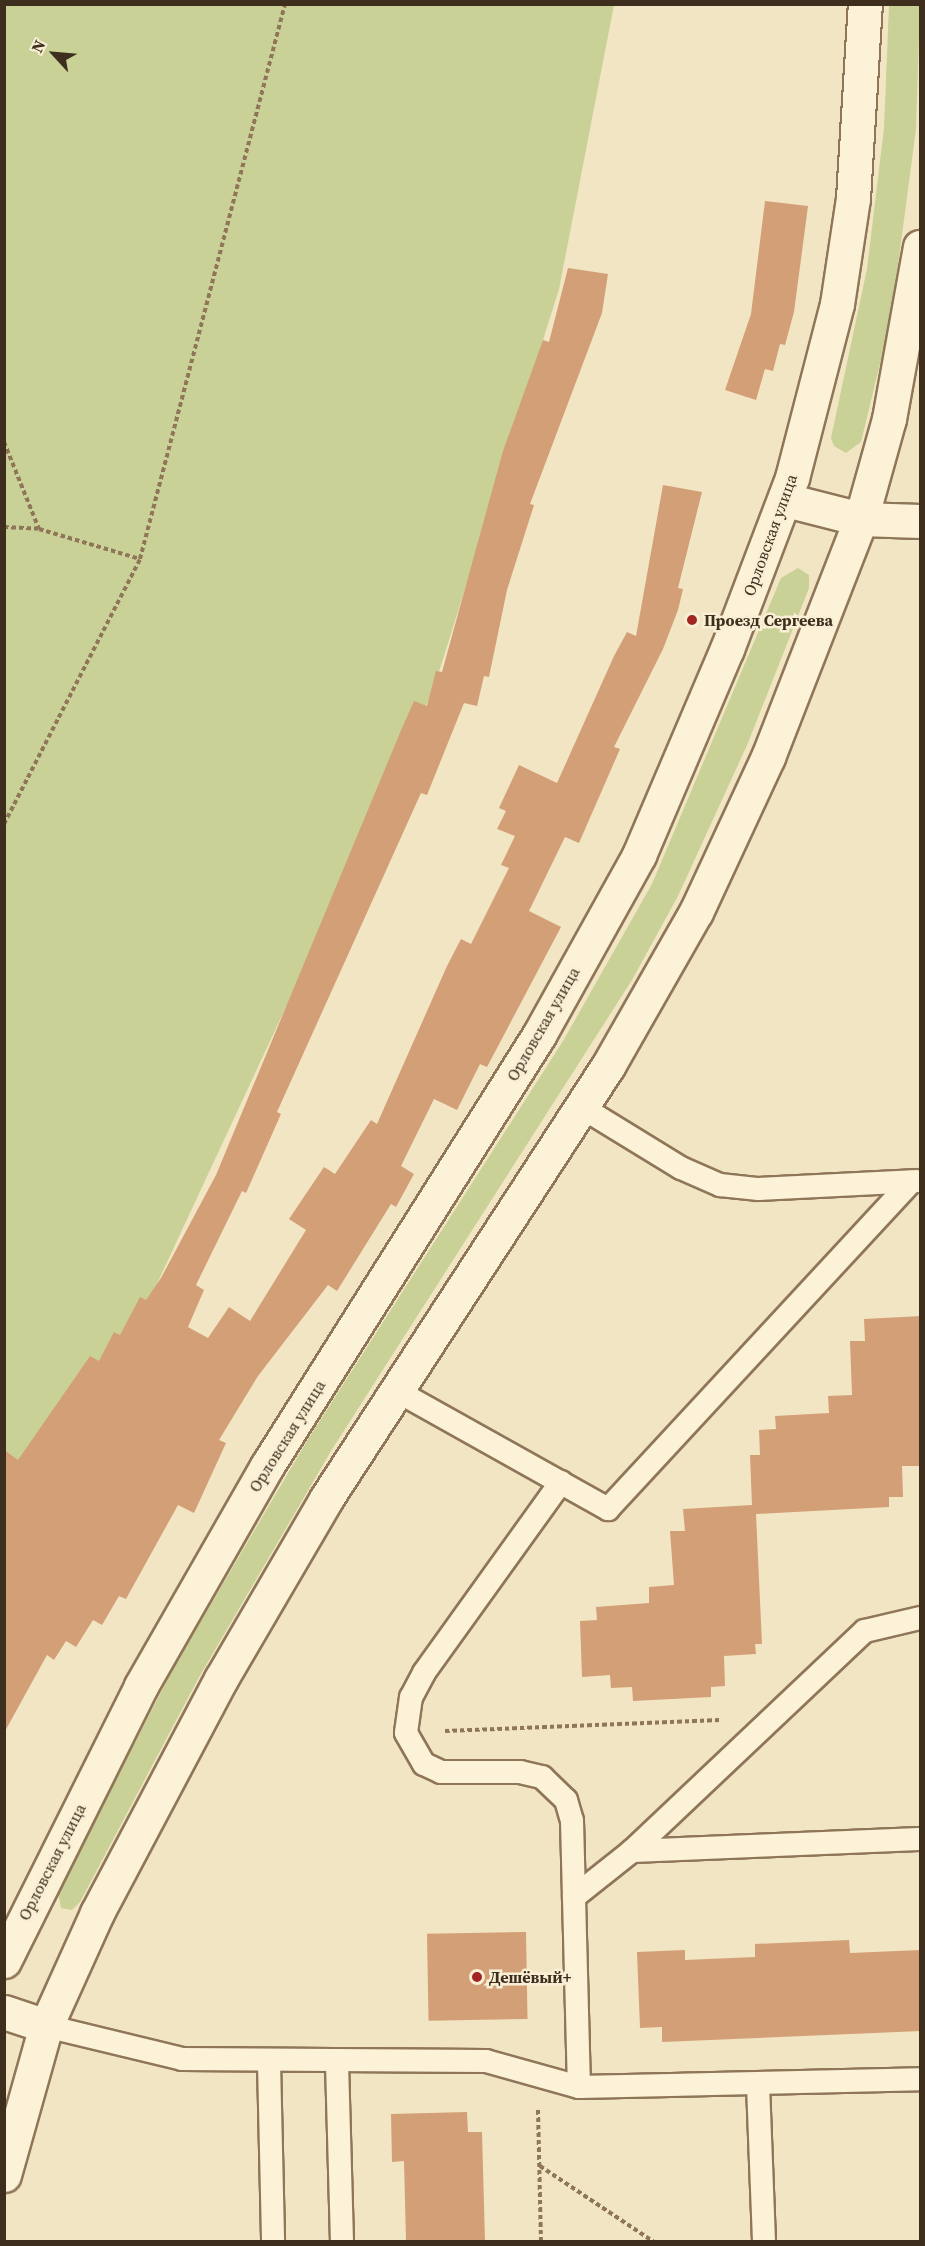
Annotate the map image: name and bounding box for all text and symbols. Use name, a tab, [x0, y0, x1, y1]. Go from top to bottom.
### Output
north arrow	[24, 24, 84, 84]
text: N	[25, 36, 50, 56]
street label: Орловская улица	[739, 471, 801, 599]
place label: Проезд Сергеева	[704, 610, 833, 630]
marker: Проезд Сергеева	[685, 613, 699, 627]
street label: Орловская улица	[503, 964, 583, 1084]
street label: Орловская улица	[245, 1377, 329, 1495]
street label: Орловская улица	[14, 1800, 90, 1924]
place label: Дешёвый+	[489, 1967, 572, 1987]
marker: Дешёвый+	[470, 1970, 484, 1984]

